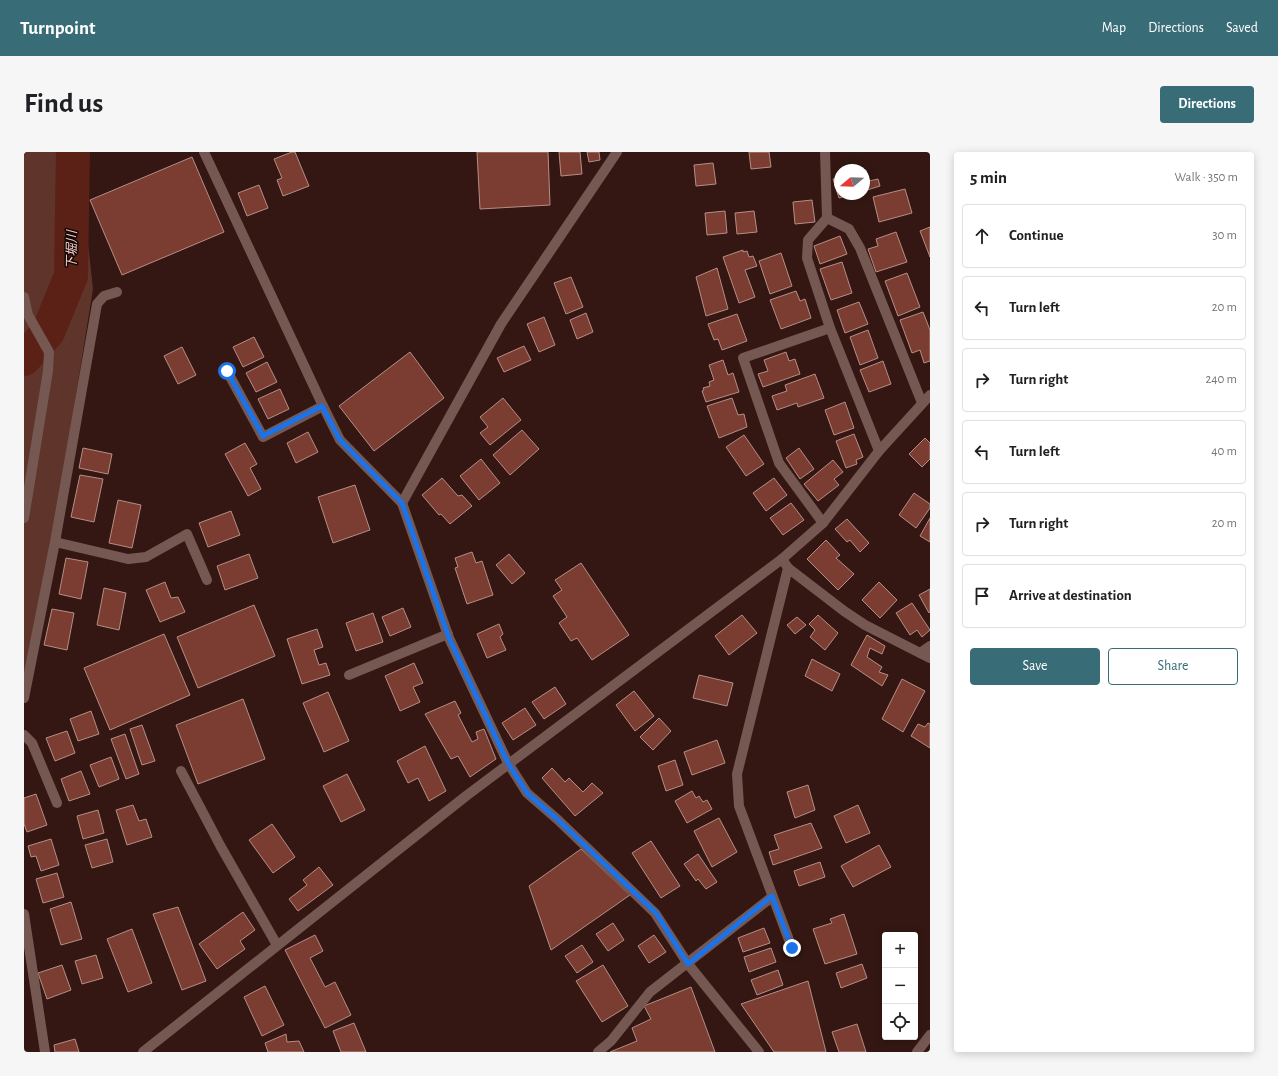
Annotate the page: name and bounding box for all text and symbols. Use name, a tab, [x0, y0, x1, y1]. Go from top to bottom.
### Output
text: Turnpoint	[20, 19, 95, 38]
text: Map	[1102, 21, 1126, 35]
text: Directions	[1148, 21, 1204, 35]
text: Saved	[1226, 21, 1258, 35]
button: Directions	[1160, 86, 1254, 123]
text: Find us	[24, 90, 103, 118]
north arrow	[834, 164, 870, 200]
text: 5 min	[970, 169, 1007, 186]
text: Walk · 350 m	[1174, 171, 1238, 184]
icon: ahead	[971, 225, 993, 247]
water label: 下堀川	[65, 228, 79, 270]
text: Continue	[1009, 228, 1064, 243]
text: 30 m	[1212, 229, 1237, 242]
icon: left	[971, 297, 993, 319]
text: Turn left	[1009, 300, 1060, 315]
text: 20 m	[1212, 301, 1237, 314]
route start	[218, 362, 236, 380]
icon: right	[971, 369, 993, 391]
text: Turn right	[1009, 372, 1068, 387]
text: 240 m	[1205, 373, 1237, 386]
icon: left	[971, 441, 993, 463]
text: Turn left	[1009, 444, 1060, 459]
text: 40 m	[1211, 445, 1237, 458]
icon: right	[971, 513, 993, 535]
text: Turn right	[1009, 516, 1068, 531]
text: 20 m	[1212, 517, 1237, 530]
icon: arrive	[971, 585, 993, 607]
text: Arrive at destination	[1009, 588, 1132, 603]
button: Save	[970, 648, 1100, 685]
button: Share	[1108, 648, 1238, 685]
map controls	[882, 932, 918, 1040]
button: +	[882, 932, 918, 968]
route end	[783, 939, 801, 957]
button: −	[882, 968, 918, 1004]
button: locate	[882, 1004, 918, 1040]

